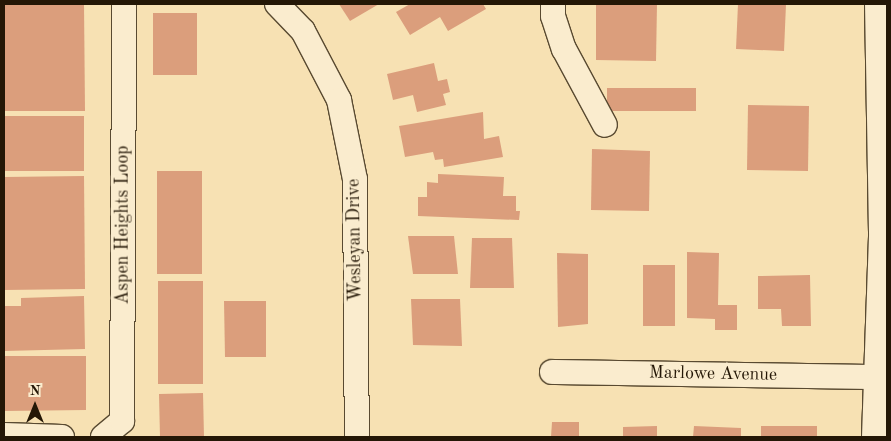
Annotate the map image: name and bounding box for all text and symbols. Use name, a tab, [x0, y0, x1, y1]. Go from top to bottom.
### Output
street label: Aspen Heights Loop	[112, 145, 134, 305]
street label: Wesleyan Drive	[343, 179, 367, 301]
street label: Marlowe Avenue	[649, 362, 777, 386]
north arrow	[10, 381, 60, 431]
text: N	[30, 384, 40, 398]

